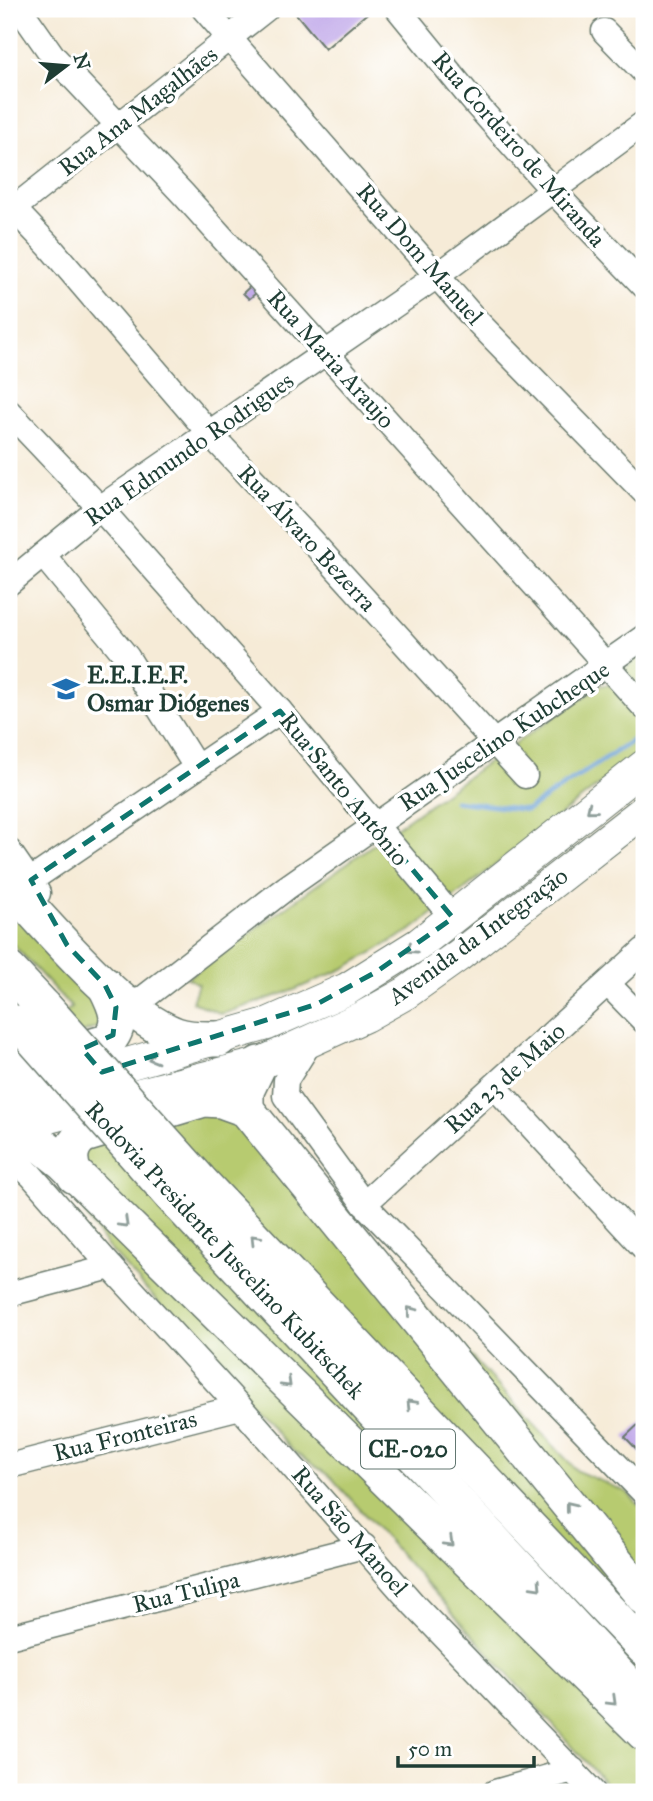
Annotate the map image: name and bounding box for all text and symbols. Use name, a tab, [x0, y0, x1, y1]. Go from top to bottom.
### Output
north arrow	[32, 32, 102, 102]
street label: Rua Ana Magalhães	[52, 39, 224, 183]
street label: Rua Cordeiro de Miranda	[426, 45, 613, 254]
text: N	[69, 51, 95, 72]
street label: Rua Dom Manuel	[350, 177, 490, 331]
street label: Rua Maria Araujo	[261, 283, 401, 435]
street label: Rua Edmundo Rodrigues	[78, 365, 300, 533]
street label: Rua Álvaro Bezerra	[231, 458, 383, 618]
street label: Rua Juscelino Kubcheque	[393, 654, 615, 818]
place label: E.E.I.E.F. Osmar Diógenes	[87, 660, 249, 718]
school or university icon: E.E.I.E.F. Osmar Diógenes	[51, 674, 81, 704]
street label: Rua Santo Antônio	[273, 706, 415, 872]
one-way arrow	[586, 801, 599, 814]
street label: Avenida da Integração	[381, 861, 574, 1012]
one-way arrow	[406, 941, 419, 954]
street label: Rua 23 de Maio	[438, 1016, 572, 1140]
one-way arrow	[147, 1049, 159, 1064]
street label: Rodovia Presidente Juscelino Kubitschek	[79, 1095, 372, 1406]
one-way arrow	[116, 1215, 129, 1228]
one-way arrow	[250, 1234, 263, 1247]
one-way arrow	[407, 1306, 419, 1319]
one-way arrow	[278, 1374, 291, 1387]
one-way arrow	[407, 1399, 420, 1412]
street label: Rua Fronteiras	[50, 1404, 200, 1468]
road number: CE-020	[361, 1430, 455, 1468]
street label: Rua São Manoel	[285, 1460, 415, 1603]
one-way arrow	[566, 1502, 578, 1515]
one-way arrow	[441, 1533, 454, 1546]
street label: Rua Tulipa	[130, 1564, 243, 1620]
one-way arrow	[528, 1578, 541, 1591]
one-way arrow	[603, 1693, 616, 1706]
scale bar	[398, 1724, 534, 1768]
text: 50 m	[408, 1736, 453, 1762]

